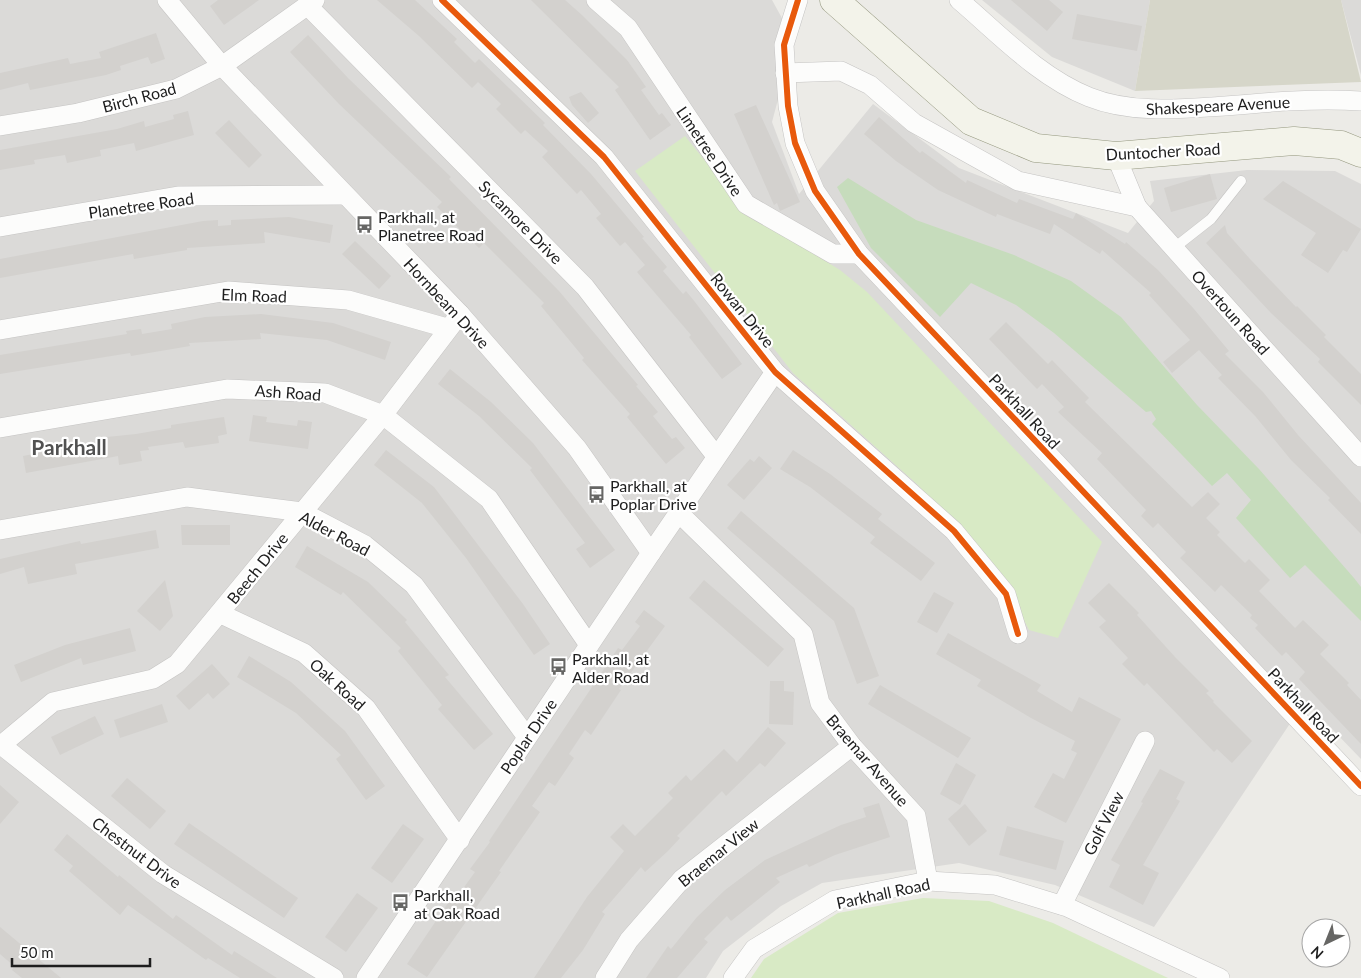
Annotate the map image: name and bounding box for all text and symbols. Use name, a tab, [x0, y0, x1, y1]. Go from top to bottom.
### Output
street label: Birch Road	[100, 78, 178, 116]
street label: Shakespeare Avenue	[1145, 92, 1291, 118]
street label: Limetree Drive	[673, 103, 747, 199]
street label: Duntocher Road	[1105, 139, 1221, 163]
street label: Sycamore Drive	[475, 176, 567, 268]
street label: Planetree Road	[87, 188, 195, 222]
place label: Parkhall, at Planetree Road	[378, 207, 484, 244]
bus stop icon: Parkhall, at Planetree Road	[354, 215, 374, 235]
street label: Hornbeam Drive	[400, 254, 494, 352]
street label: Overtoun Road	[1188, 266, 1274, 358]
street label: Rowan Drive	[707, 269, 779, 351]
street label: Elm Road	[221, 284, 287, 306]
street label: Parkhall Road	[986, 370, 1064, 452]
street label: Ash Road	[254, 380, 322, 404]
district label: Parkhall	[31, 434, 107, 459]
place label: Parkhall, at Poplar Drive	[610, 476, 697, 513]
bus stop icon: Parkhall, at Poplar Drive	[586, 484, 606, 504]
street label: Alder Road	[297, 507, 373, 559]
street label: Beech Drive	[223, 529, 291, 607]
place label: Parkhall, at Alder Road	[572, 649, 649, 686]
street label: Oak Road	[306, 654, 370, 714]
bus stop icon: Parkhall, at Alder Road	[548, 657, 568, 677]
street label: Parkhall Road	[1265, 664, 1343, 746]
street label: Poplar Drive	[496, 695, 560, 777]
street label: Braemar Avenue	[823, 710, 913, 810]
street label: Golf View	[1079, 788, 1127, 858]
street label: Chestnut Drive	[89, 812, 185, 892]
street label: Braemar View	[674, 814, 762, 890]
street label: Parkhall Road	[834, 874, 932, 912]
place label: Parkhall, at Oak Road	[414, 885, 500, 922]
bus stop icon: Parkhall, at Oak Road	[390, 893, 410, 913]
north arrow	[1301, 918, 1351, 968]
scale bar	[12, 936, 150, 968]
text: 50 m	[20, 943, 54, 961]
text: N	[1307, 943, 1327, 963]

